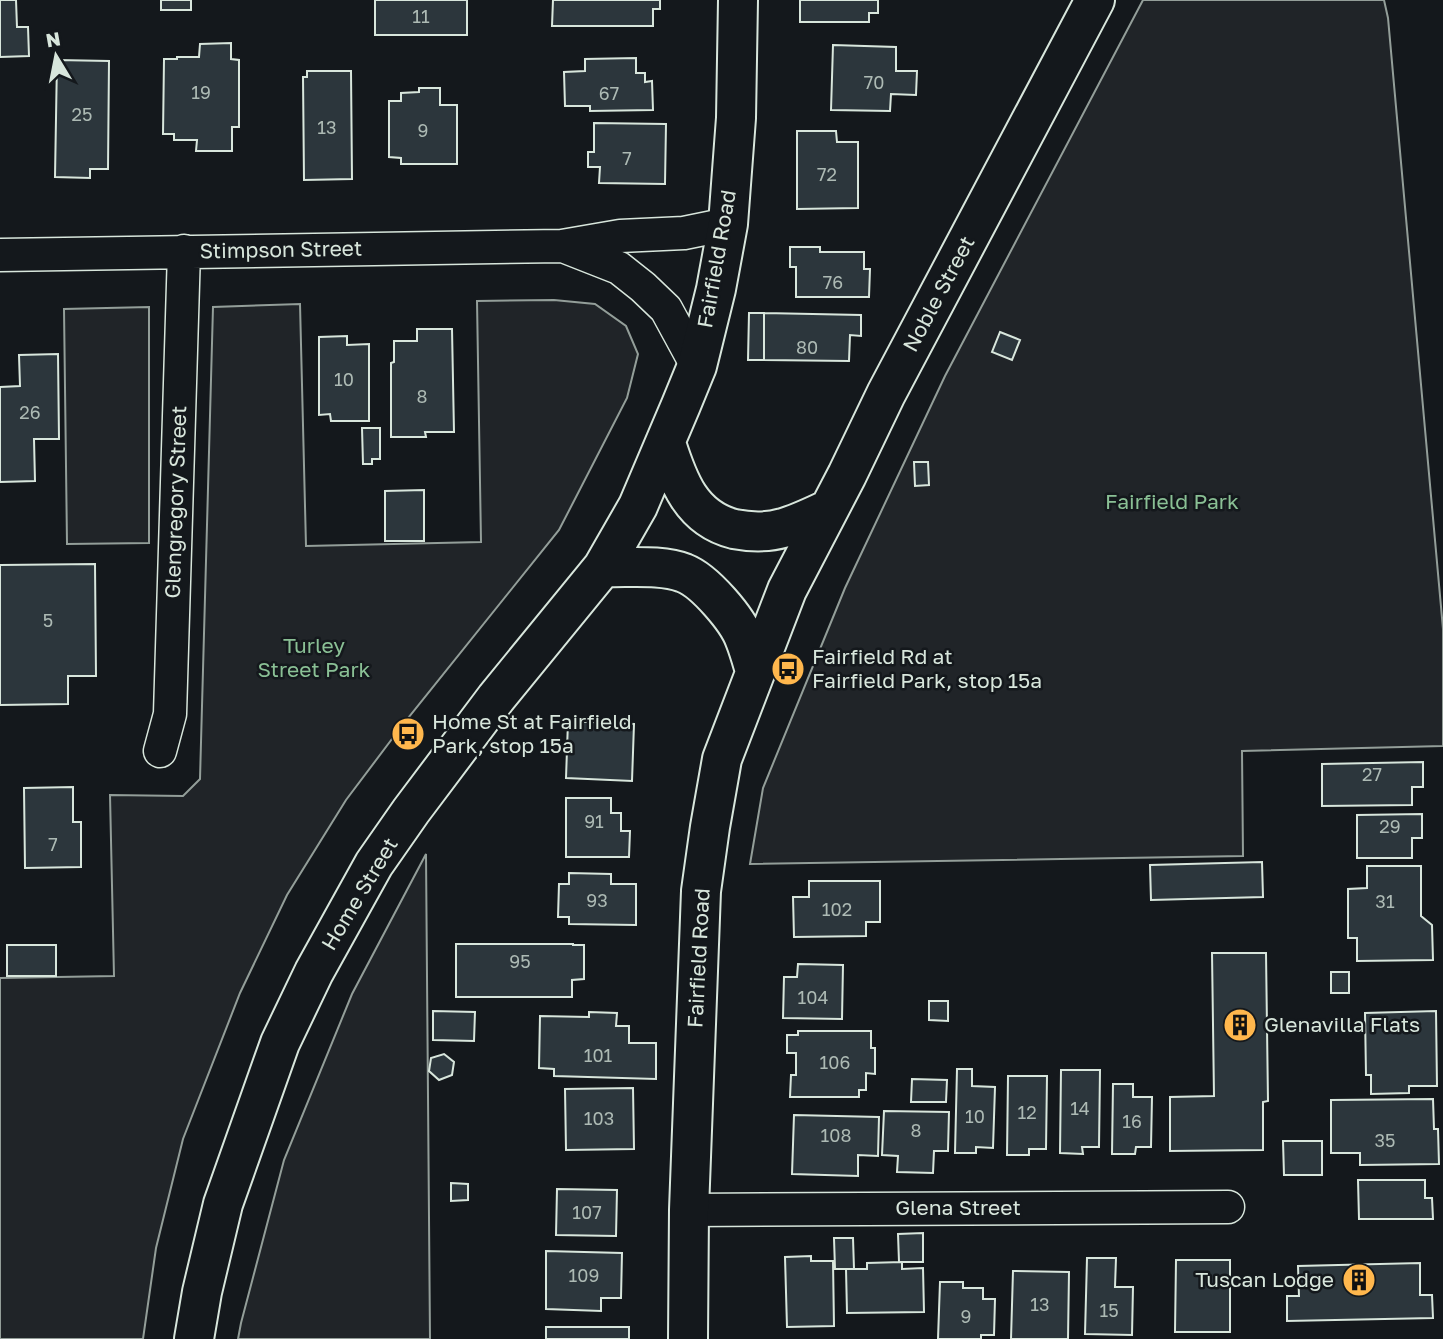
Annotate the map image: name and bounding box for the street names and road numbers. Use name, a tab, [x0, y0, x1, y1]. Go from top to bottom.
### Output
street label: Fairfield Road	[691, 188, 741, 330]
street label: Noble Street	[897, 231, 980, 356]
street label: Stimpson Street	[199, 235, 363, 263]
street label: Glengregory Street	[159, 405, 191, 599]
street label: Home Street	[315, 832, 403, 955]
street label: Fairfield Road	[681, 887, 715, 1028]
street label: Glena Street	[895, 1194, 1021, 1220]

